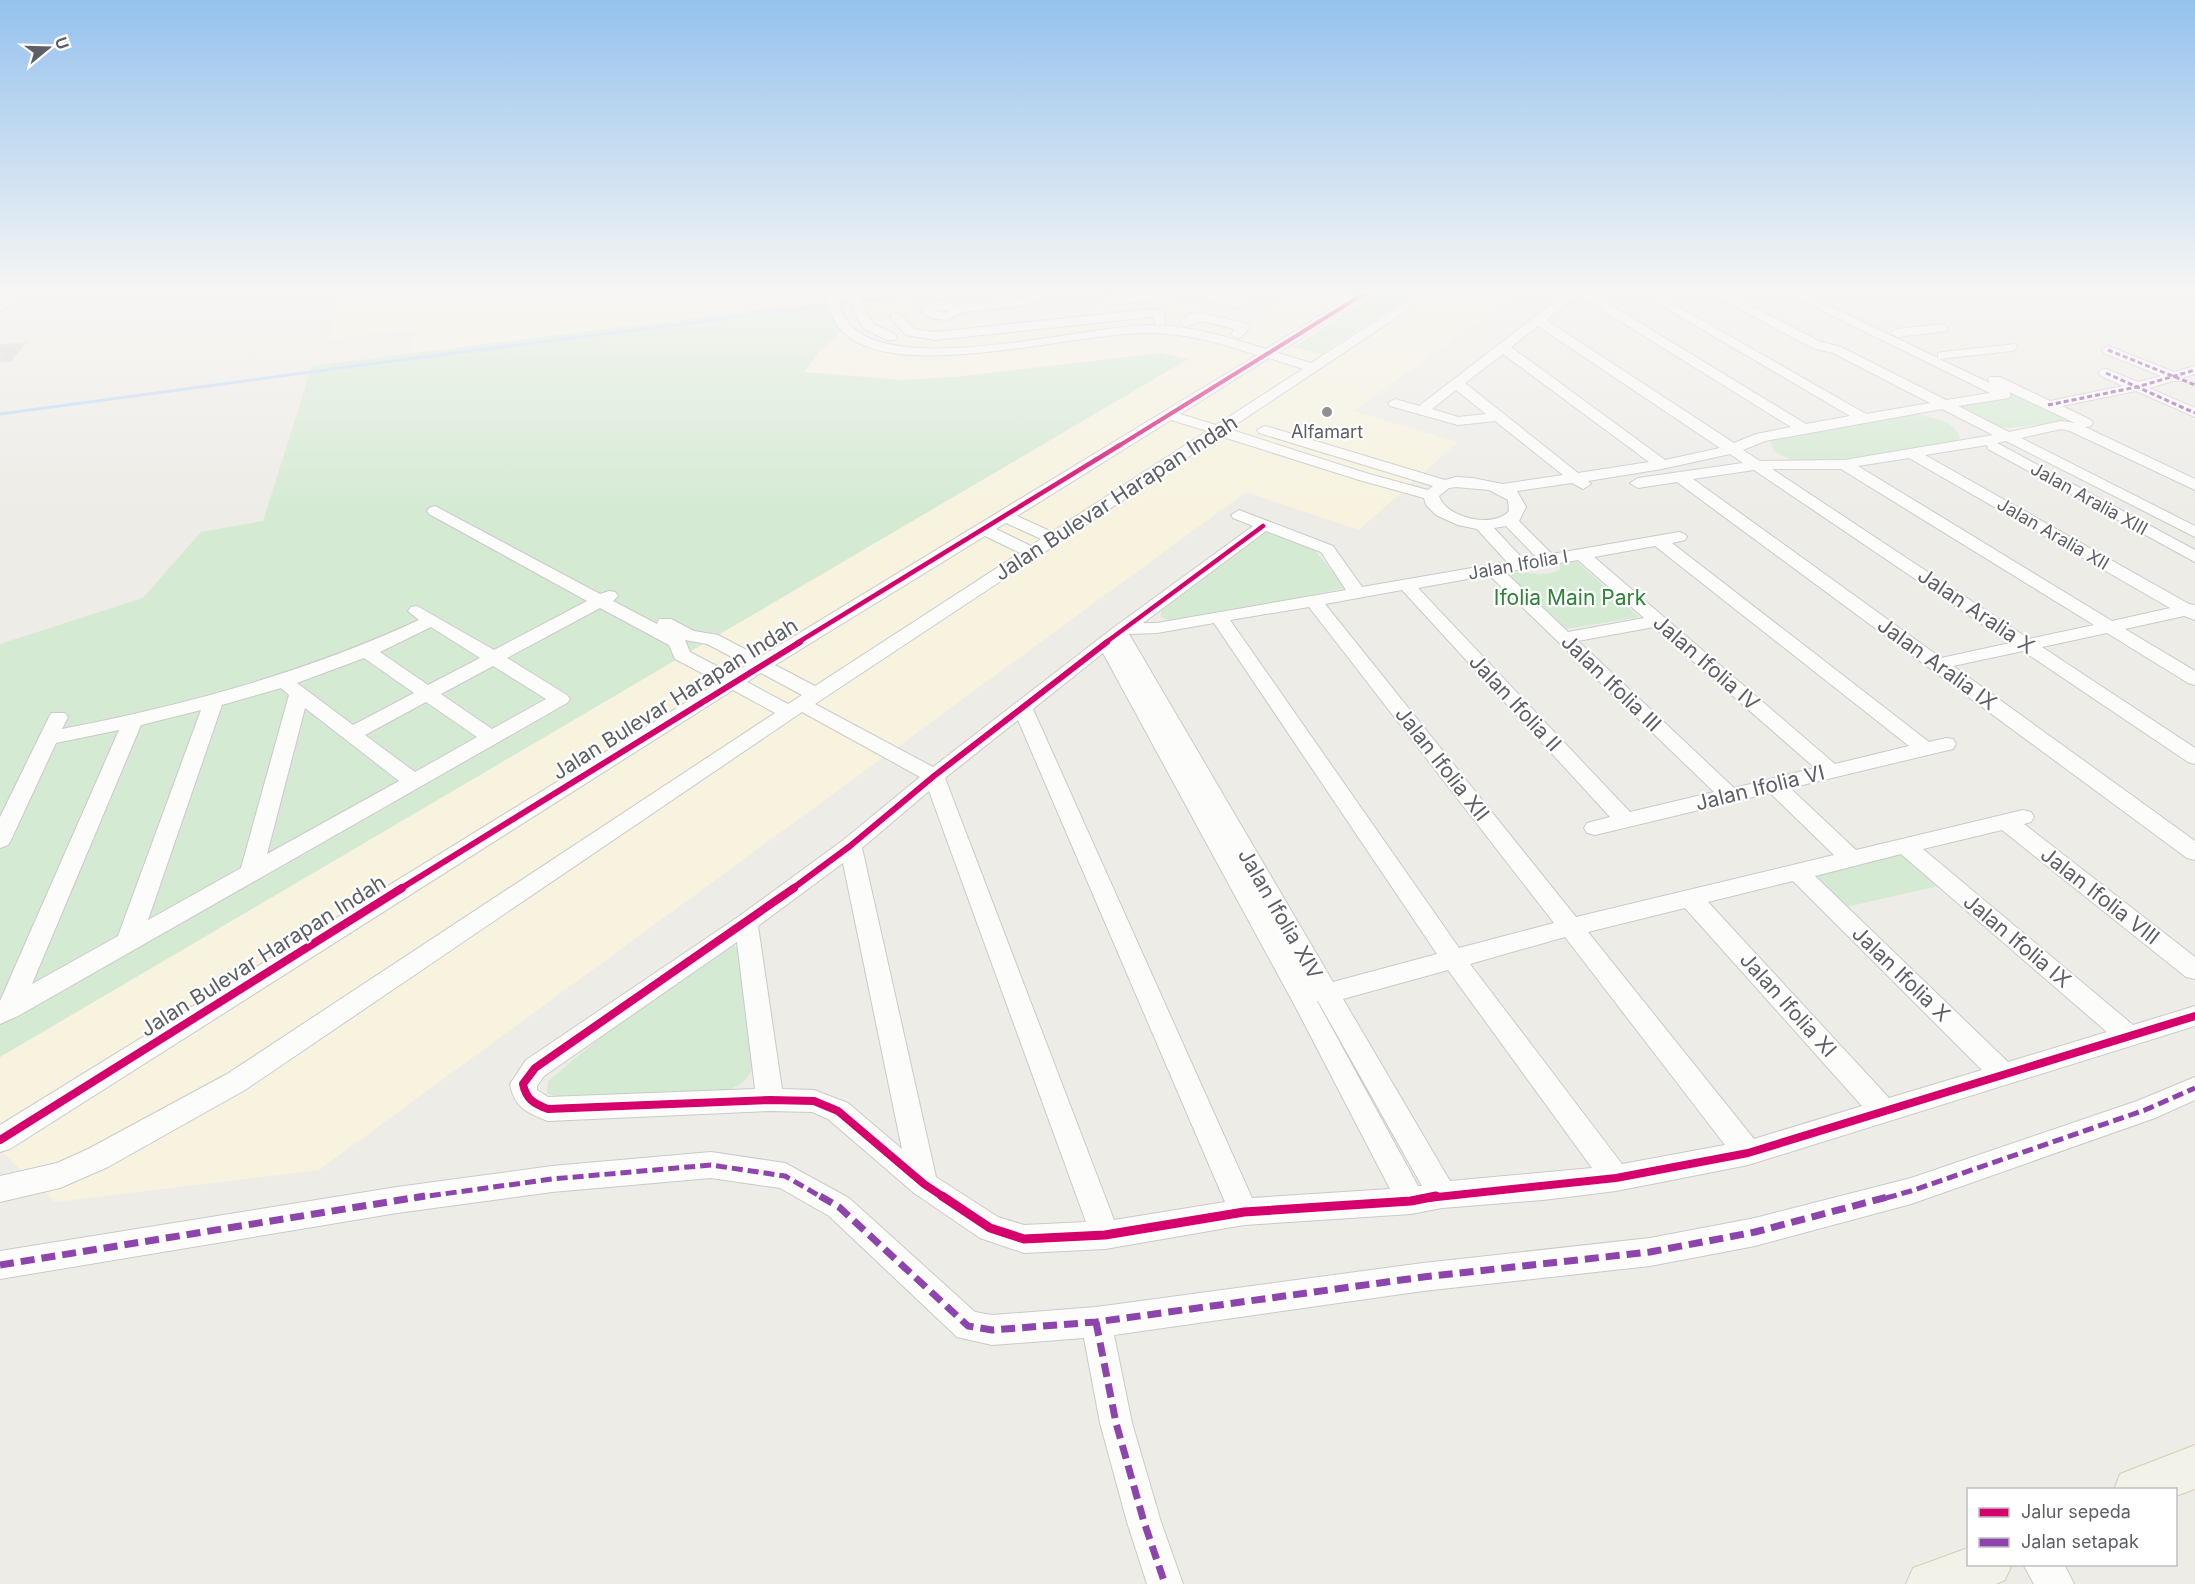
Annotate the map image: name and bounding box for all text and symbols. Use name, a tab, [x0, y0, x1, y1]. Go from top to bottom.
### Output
north arrow	[18, 18, 78, 78]
text: U	[51, 34, 74, 52]
marker: Alfamart	[1320, 405, 1334, 419]
street label: Jalan Bulevar Harapan Indah	[990, 410, 1242, 586]
place label: Alfamart	[1291, 421, 1363, 442]
street label: Jalan Aralia XIII	[2027, 458, 2151, 540]
street label: Jalan Aralia XII	[1993, 493, 2113, 575]
street label: Jalan Ifolia I	[1466, 545, 1569, 584]
street label: Jalan Aralia X	[1913, 562, 2039, 659]
park label: Ifolia Main Park	[1494, 585, 1647, 610]
street label: Jalan Ifolia IV	[1648, 610, 1764, 715]
street label: Jalan Aralia IX	[1873, 612, 2002, 715]
street label: Jalan Bulevar Harapan Indah	[547, 613, 802, 785]
street label: Jalan Ifolia III	[1556, 629, 1666, 736]
street label: Jalan Ifolia II	[1464, 649, 1567, 756]
street label: Jalan Ifolia XII	[1390, 702, 1495, 826]
street label: Jalan Ifolia VI	[1693, 759, 1827, 816]
street label: Jalan Ifolia VIII	[2036, 842, 2165, 950]
street label: Jalan Ifolia XIV	[1233, 844, 1328, 984]
street label: Jalan Bulevar Harapan Indah	[135, 870, 390, 1042]
street label: Jalan Ifolia IX	[1959, 889, 2076, 993]
street label: Jalan Ifolia X	[1847, 921, 1956, 1027]
street label: Jalan Ifolia XI	[1735, 947, 1842, 1062]
legend	[1967, 1488, 2177, 1566]
text: Jalur sepeda	[2021, 1501, 2131, 1522]
text: Jalan setapak	[2021, 1531, 2139, 1552]

